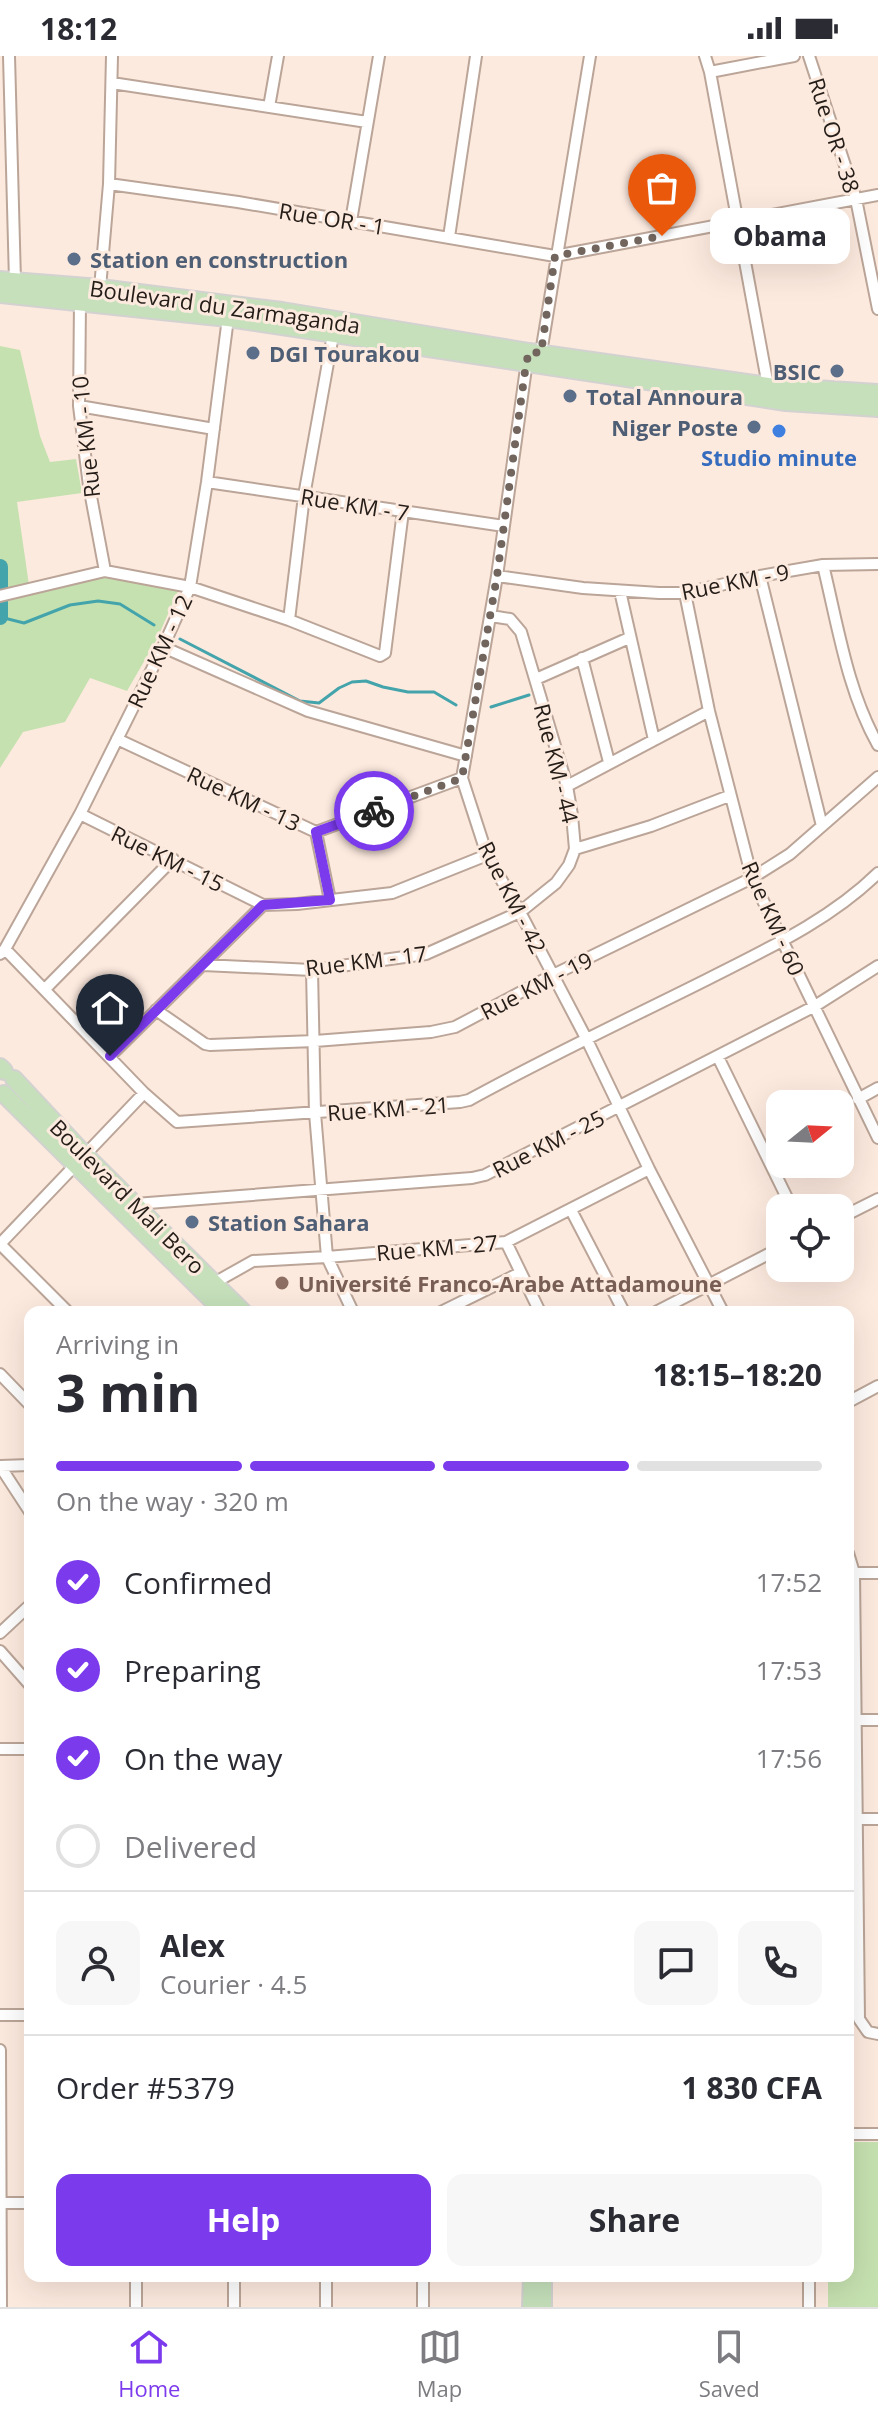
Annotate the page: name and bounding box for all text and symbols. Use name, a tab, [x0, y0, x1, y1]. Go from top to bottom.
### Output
text: 18:12	[40, 8, 117, 49]
street label: Rue OR - 38	[802, 74, 868, 196]
pin	[628, 154, 696, 236]
icon: bag	[640, 166, 684, 210]
street label: Rue OR - 1	[277, 195, 387, 241]
callout: Obama	[710, 208, 850, 264]
text: Obama	[733, 218, 827, 254]
place label: Station en construction	[90, 244, 348, 274]
marker: Station en construction	[65, 250, 83, 268]
street label: Boulevard du Zarmaganda	[88, 272, 362, 340]
place label: DGI Tourakou	[269, 338, 420, 368]
marker: DGI Tourakou	[244, 344, 262, 362]
place label: BSIC	[773, 356, 821, 386]
marker: BSIC	[828, 362, 846, 380]
street label: Rue KM - 10	[64, 375, 106, 499]
place label: Total Annoura	[586, 381, 743, 411]
marker: Total Annoura	[561, 387, 579, 405]
place label: Niger Poste	[611, 412, 738, 442]
marker: Niger Poste	[745, 418, 763, 436]
marker: Studio minute	[770, 422, 788, 440]
place label: Studio minute	[701, 442, 857, 472]
street label: Rue KM - 7	[299, 481, 411, 527]
street label: Rue KM - 9	[678, 556, 792, 606]
street label: Rue KM - 12	[120, 589, 198, 713]
street label: Rue KM - 44	[528, 700, 586, 826]
street label: Rue KM - 13	[182, 759, 306, 837]
courier	[334, 771, 414, 851]
icon: bike	[352, 789, 396, 833]
street label: Rue KM - 15	[107, 818, 229, 898]
street label: Rue KM - 42	[472, 836, 554, 958]
street label: Rue KM - 60	[735, 856, 813, 980]
street label: Rue KM - 17	[304, 938, 428, 982]
street label: Rue KM - 19	[475, 944, 597, 1026]
pin	[76, 974, 144, 1056]
icon: home	[88, 986, 132, 1030]
street label: Rue KM - 21	[326, 1089, 450, 1127]
north arrow	[766, 1090, 854, 1178]
map controls	[766, 1090, 854, 1282]
street label: Rue KM - 25	[487, 1102, 609, 1184]
street label: Boulevard Mali Bero	[44, 1112, 212, 1280]
button: locate	[766, 1194, 854, 1282]
place label: Station Sahara	[208, 1207, 369, 1237]
marker: Station Sahara	[183, 1213, 201, 1231]
street label: Rue KM - 27	[375, 1227, 499, 1267]
place label: Université Franco-Arabe Attadamoune	[298, 1268, 722, 1298]
marker: Université Franco-Arabe Attadamoune	[273, 1274, 291, 1292]
text: Arriving in	[56, 1326, 179, 1362]
text: 18:15–18:20	[653, 1354, 822, 1395]
text: 3 min	[56, 1356, 200, 1427]
text: On the way · 320 m	[56, 1483, 289, 1519]
icon: check	[56, 1560, 100, 1604]
text: Confirmed	[124, 1562, 272, 1603]
text: 17:52	[756, 1564, 822, 1600]
icon: check	[56, 1648, 100, 1692]
text: Preparing	[124, 1650, 261, 1691]
text: 17:53	[756, 1652, 822, 1688]
icon: check	[56, 1736, 100, 1780]
text: On the way	[124, 1738, 282, 1779]
text: 17:56	[756, 1740, 822, 1776]
text: Delivered	[124, 1826, 257, 1867]
button: person	[56, 1921, 140, 2005]
button: chat	[634, 1921, 718, 2005]
button: phone	[738, 1921, 822, 2005]
text: Alex	[160, 1925, 225, 1966]
text: Courier · 4.5	[160, 1966, 307, 2002]
text: Order #5379	[56, 2067, 235, 2108]
text: 1 830 CFA	[682, 2067, 822, 2108]
button: Help	[56, 2174, 431, 2266]
button: Share	[447, 2174, 822, 2266]
tab: Home	[118, 2325, 180, 2403]
tab: Map	[417, 2325, 462, 2403]
tab: Saved	[699, 2325, 760, 2403]

